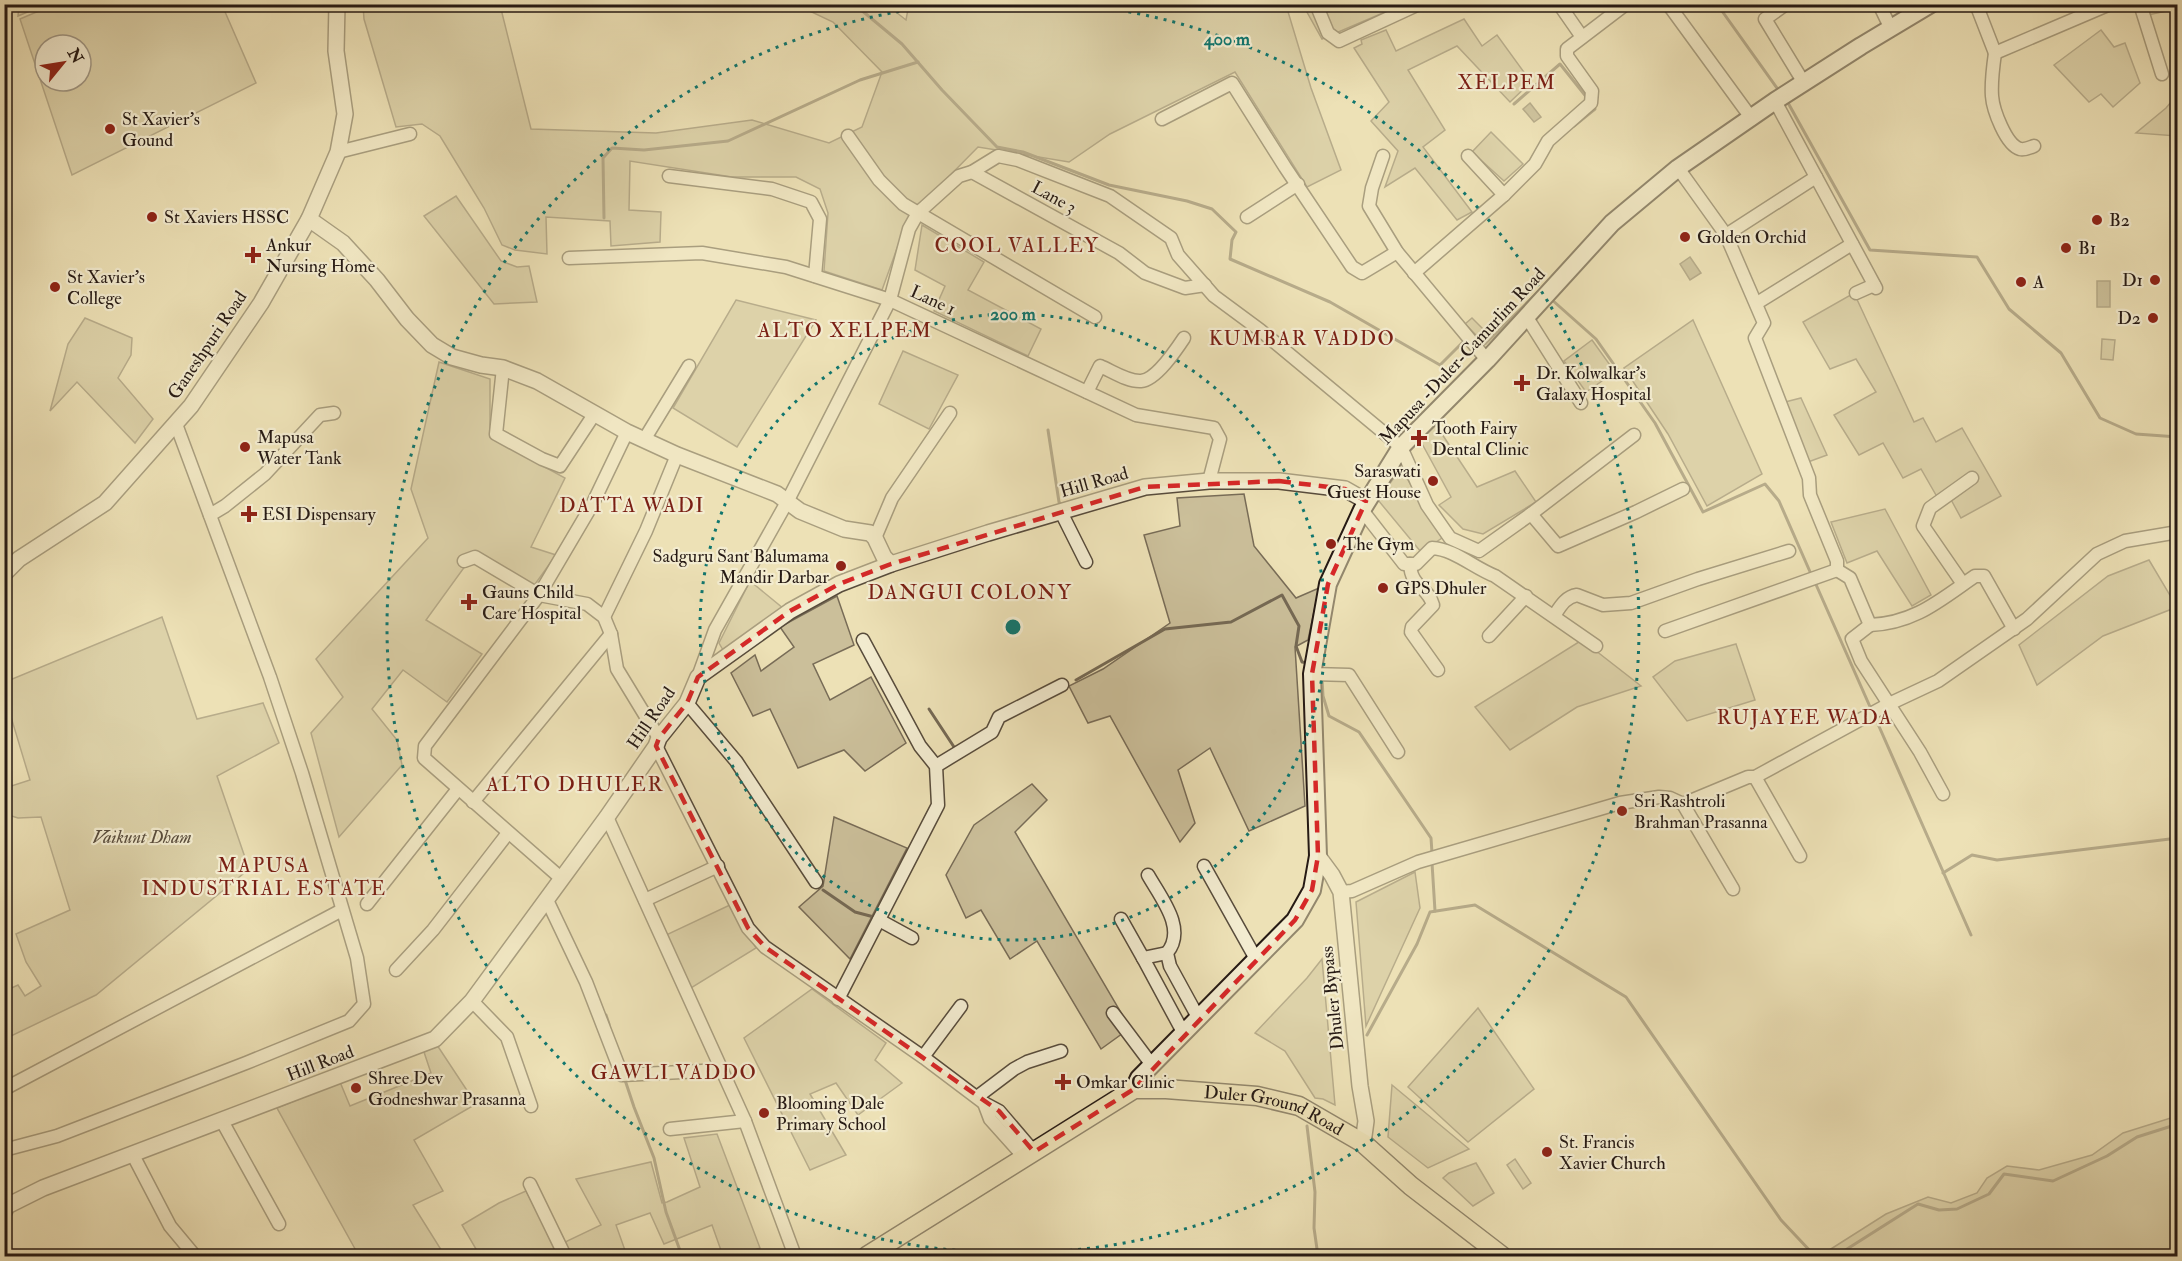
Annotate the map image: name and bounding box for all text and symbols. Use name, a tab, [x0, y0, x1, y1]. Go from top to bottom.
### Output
text: 400 m	[1203, 28, 1251, 51]
north arrow	[33, 33, 93, 93]
text: N	[62, 44, 88, 68]
district label: XELPEM	[1458, 70, 1556, 95]
place label: St Xavier's Gound	[122, 108, 200, 152]
marker: St Xavier's Gound	[103, 122, 117, 136]
street label: Lane 3	[1027, 176, 1080, 219]
place label: St Xaviers HSSC	[164, 206, 289, 229]
place label: B2	[2109, 209, 2130, 232]
marker: St Xaviers HSSC	[145, 210, 159, 224]
marker: B2	[2090, 213, 2104, 227]
place label: Golden Orchid	[1697, 226, 1806, 249]
marker: Golden Orchid	[1678, 230, 1692, 244]
district label: COOL VALLEY	[934, 233, 1100, 258]
place label: Ankur Nursing Home	[265, 234, 376, 278]
place label: B1	[2078, 237, 2096, 260]
marker: B1	[2059, 241, 2073, 255]
marker: Ankur Nursing Home	[244, 246, 262, 264]
street label: Mapusa -Duler-Camurlim Road	[1374, 263, 1550, 450]
place label: St Xavier's College	[67, 266, 145, 310]
place label: D1	[2122, 269, 2143, 292]
place label: A	[2032, 271, 2045, 294]
marker: D1	[2148, 273, 2162, 287]
marker: A	[2014, 275, 2028, 289]
marker: St Xavier's College	[48, 280, 62, 294]
street label: Lane 1	[906, 280, 959, 321]
street label: Ganeshpuri Road	[163, 286, 252, 404]
text: 200 m	[990, 303, 1037, 326]
place label: D2	[2117, 307, 2141, 330]
marker: D2	[2146, 311, 2160, 325]
district label: ALTO XELPEM	[756, 317, 933, 344]
district label: KUMBAR VADDO	[1209, 326, 1395, 351]
place label: Dr. Kolwalkar's Galaxy Hospital	[1536, 362, 1652, 406]
marker: Dr. Kolwalkar's Galaxy Hospital	[1513, 374, 1531, 392]
place label: Tooth Fairy Dental Clinic	[1432, 417, 1529, 461]
place label: Mapusa Water Tank	[256, 426, 342, 470]
marker: Tooth Fairy Dental Clinic	[1410, 429, 1428, 447]
marker: Mapusa Water Tank	[238, 440, 252, 454]
place label: Saraswati Guest House	[1327, 460, 1421, 504]
street label: Hill Road	[1057, 462, 1131, 503]
marker: Saraswati Guest House	[1426, 474, 1440, 488]
district label: DATTA WADI	[559, 493, 705, 518]
place label: ESI Dispensary	[262, 503, 377, 526]
marker: ESI Dispensary	[240, 505, 258, 523]
place label: The Gym	[1343, 533, 1414, 556]
marker: The Gym	[1324, 537, 1338, 551]
place label: Sadguru Sant Balumama Mandir Darbar	[653, 545, 830, 589]
marker: Sadguru Sant Balumama Mandir Darbar	[834, 559, 848, 573]
place label: GPS Dhuler	[1395, 577, 1487, 600]
district label: DANGUI COLONY	[868, 580, 1072, 605]
place label: Gauns Child Care Hospital	[482, 581, 582, 625]
marker: GPS Dhuler	[1376, 581, 1390, 595]
marker: Gauns Child Care Hospital	[460, 593, 478, 611]
centre of rings	[1003, 617, 1023, 637]
street label: Hill Road	[622, 683, 681, 754]
district label: RUJAYEE WADA	[1717, 705, 1893, 730]
district label: ALTO DHULER	[485, 771, 664, 798]
place label: Sri Rashtroli Brahman Prasanna	[1634, 790, 1768, 834]
marker: Sri Rashtroli Brahman Prasanna	[1615, 804, 1629, 818]
park label: Vaikunt Dham	[93, 826, 191, 849]
district label: MAPUSA INDUSTRIAL ESTATE	[141, 853, 387, 901]
street label: Dhuler Bypass	[1316, 945, 1349, 1051]
street label: Hill Road	[283, 1040, 357, 1087]
district label: GAWLI VADDO	[591, 1060, 757, 1085]
place label: Shree Dev Godneshwar Prasanna	[368, 1067, 526, 1111]
place label: Omkar Clinic	[1076, 1071, 1175, 1094]
marker: Omkar Clinic	[1054, 1073, 1072, 1091]
marker: Shree Dev Godneshwar Prasanna	[349, 1081, 363, 1095]
street label: Duler Ground Road	[1203, 1081, 1348, 1141]
place label: Blooming Dale Primary School	[776, 1092, 887, 1136]
marker: Blooming Dale Primary School	[757, 1106, 771, 1120]
place label: St. Francis Xavier Church	[1559, 1131, 1666, 1175]
marker: St. Francis Xavier Church	[1540, 1145, 1554, 1159]

